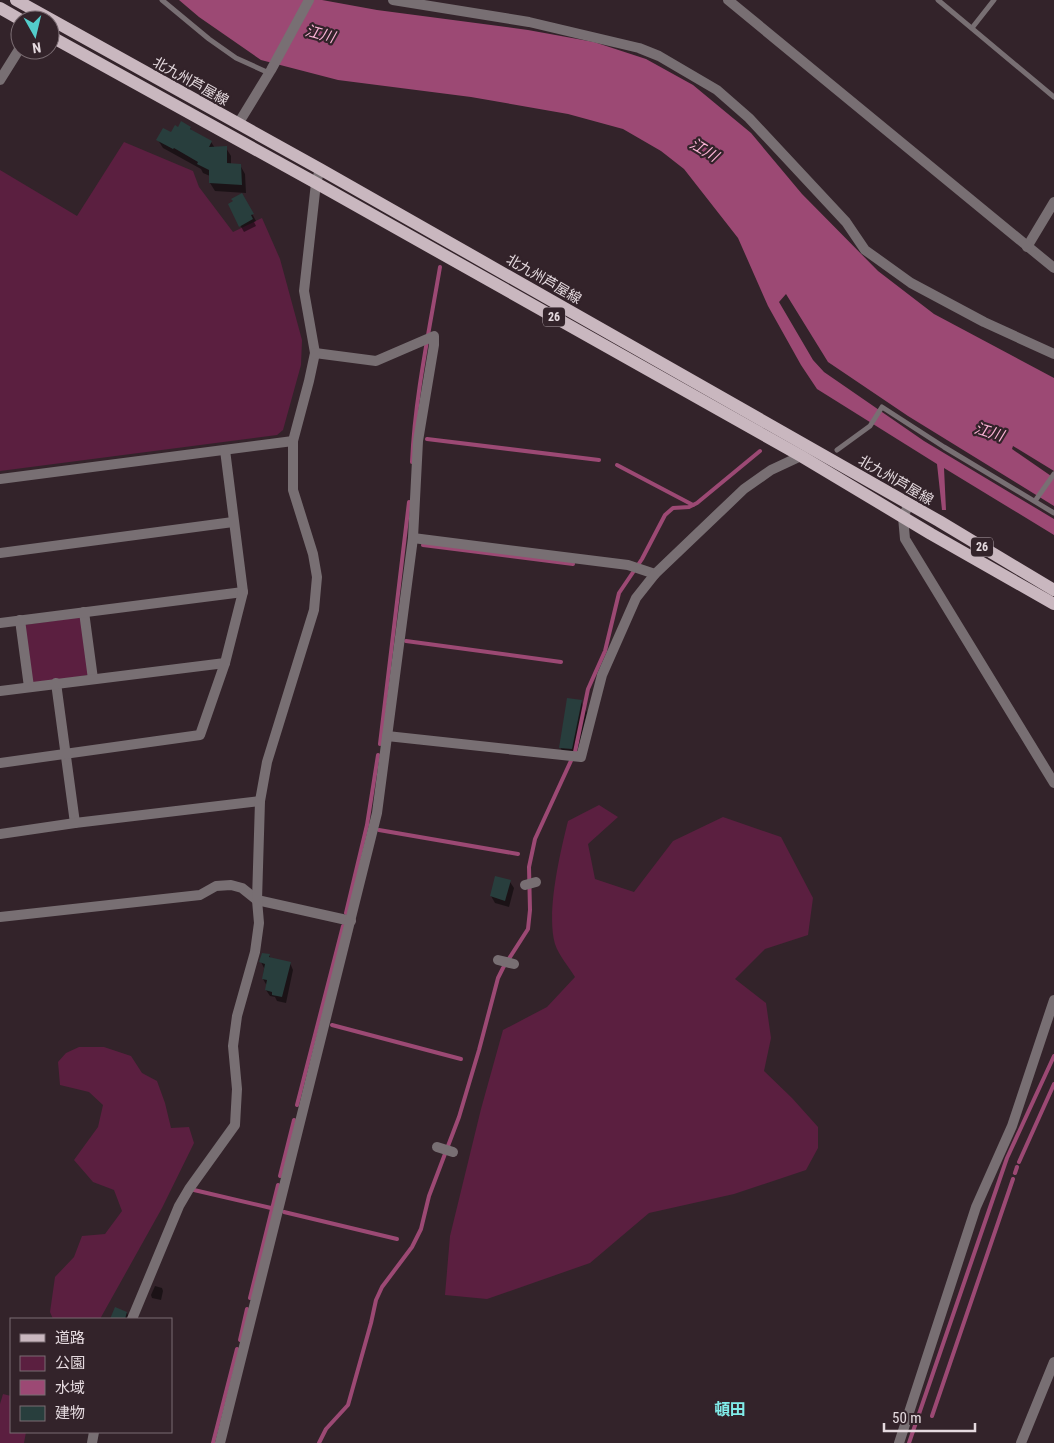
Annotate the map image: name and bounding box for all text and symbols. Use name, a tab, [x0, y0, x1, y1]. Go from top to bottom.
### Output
north arrow	[10, 10, 60, 60]
water label: 江川	[303, 21, 339, 47]
text: N	[31, 39, 42, 56]
street label: 北九州芦屋線	[150, 54, 232, 108]
water label: 江川	[687, 135, 723, 166]
street label: 北九州芦屋線	[504, 251, 584, 307]
road number: 26	[543, 308, 565, 326]
water label: 江川	[972, 419, 1008, 446]
street label: 北九州芦屋線	[856, 452, 936, 508]
road number: 26	[971, 538, 993, 556]
legend	[10, 1318, 172, 1433]
text: 道路	[55, 1329, 85, 1347]
text: 公園	[55, 1354, 85, 1372]
text: 水域	[55, 1379, 85, 1397]
district label: 頓田	[714, 1400, 746, 1419]
scale bar	[884, 1400, 975, 1432]
text: 建物	[55, 1404, 85, 1422]
text: 50 m	[892, 1409, 922, 1427]

